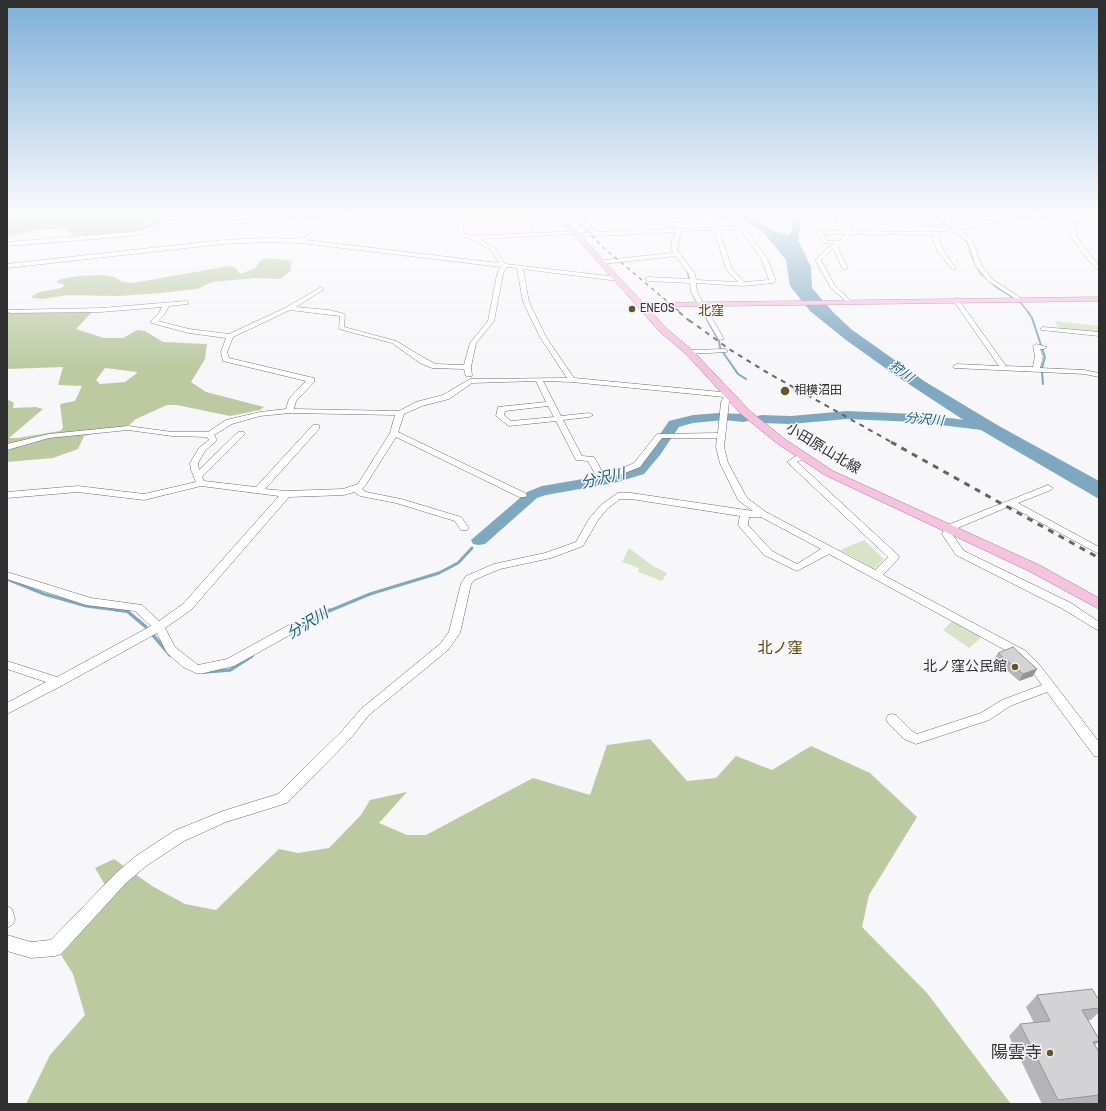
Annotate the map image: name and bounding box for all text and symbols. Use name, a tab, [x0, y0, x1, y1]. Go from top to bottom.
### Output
place label: ENEOS	[640, 302, 674, 316]
marker: ENEOS	[627, 304, 637, 314]
district label: 北窪	[698, 304, 724, 320]
water label: 狩川	[886, 358, 916, 386]
place label: 相模沼田	[794, 384, 842, 398]
marker: 相模沼田	[779, 385, 791, 397]
water label: 分沢川	[904, 411, 944, 429]
street label: 小田原山北線	[783, 420, 863, 478]
water label: 分沢川	[579, 465, 627, 493]
water label: 分沢川	[284, 605, 332, 643]
district label: 北ノ窪	[758, 640, 802, 658]
place label: 北ノ窪公民館	[923, 659, 1007, 675]
marker: 北ノ窪公民館	[1010, 662, 1020, 672]
place label: 陽雲寺	[991, 1043, 1042, 1063]
marker: 陽雲寺	[1045, 1048, 1055, 1058]

